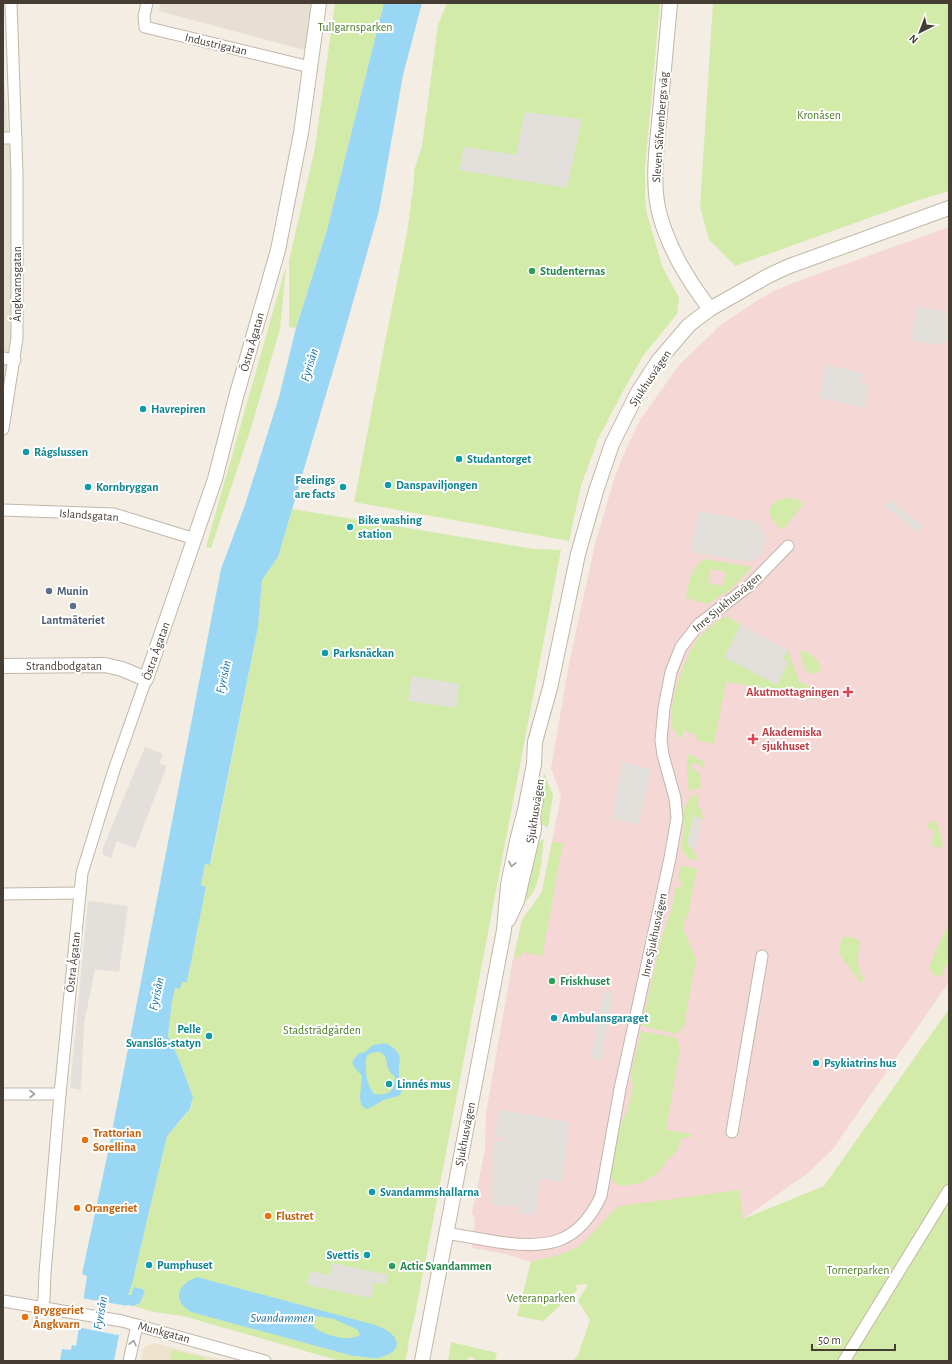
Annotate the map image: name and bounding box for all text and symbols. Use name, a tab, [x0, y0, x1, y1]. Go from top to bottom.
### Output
north arrow	[900, 12, 940, 52]
park label: Tullgarnsparken	[317, 21, 393, 33]
street label: Industrigatan	[184, 31, 248, 57]
text: N	[907, 32, 920, 46]
street label: Sleven Säfwenbergs väg	[650, 71, 670, 183]
park label: Kronåsen	[797, 109, 841, 121]
street label: Ångkvarnsgatan	[9, 246, 23, 322]
place label: Studenternas	[540, 265, 606, 277]
marker: Studenternas	[527, 266, 537, 276]
street label: Östra Ågatan	[236, 311, 266, 373]
water label: Fyrisån	[299, 347, 321, 383]
street label: Sjukhusvägen	[627, 348, 674, 409]
place label: Havrepiren	[151, 403, 206, 415]
marker: Havrepiren	[138, 404, 148, 414]
place label: Rågslussen	[34, 446, 88, 458]
marker: Rågslussen	[21, 447, 31, 457]
place label: Studantorget	[467, 453, 531, 465]
marker: Studantorget	[454, 454, 464, 464]
place label: Feelings are facts	[295, 474, 335, 500]
place label: Danspaviljongen	[396, 479, 478, 492]
marker: Danspaviljongen	[383, 480, 393, 490]
place label: Kornbryggan	[96, 481, 159, 494]
marker: Kornbryggan	[83, 482, 93, 492]
marker: Feelings are facts	[338, 482, 348, 492]
street label: Islandsgatan	[59, 507, 119, 523]
place label: Bike washing station	[358, 514, 423, 540]
marker: Bike washing station	[345, 522, 355, 532]
street label: Inre Sjukhusvägen	[690, 570, 764, 635]
place label: Munin	[57, 585, 88, 597]
marker: Munin	[44, 586, 54, 596]
marker: Lantmäteriet	[68, 601, 78, 611]
place label: Lantmäteriet	[41, 614, 105, 626]
street label: Östra Ågatan	[139, 620, 172, 682]
place label: Parksnäckan	[333, 647, 394, 659]
marker: Parksnäckan	[320, 648, 330, 658]
water label: Fyrisån	[214, 659, 234, 695]
street label: Strandbodgatan	[26, 660, 102, 672]
place label: Akutmottagningen	[746, 686, 839, 698]
marker: Akutmottagningen	[842, 686, 854, 698]
place label: Akademiska sjukhuset	[762, 726, 822, 753]
marker: Akademiska sjukhuset	[747, 733, 759, 745]
street label: Sjukhusvägen	[524, 778, 547, 844]
one-way arrow	[509, 861, 517, 867]
street label: Inre Sjukhusvägen	[639, 892, 670, 978]
street label: Östra Ågatan	[62, 931, 82, 993]
place label: Friskhuset	[560, 975, 610, 987]
water label: Fyrisån	[147, 976, 167, 1012]
marker: Friskhuset	[547, 976, 557, 986]
place label: Ambulansgaraget	[562, 1012, 648, 1024]
marker: Ambulansgaraget	[549, 1013, 559, 1023]
place label: Pelle Svanslös-statyn	[126, 1023, 201, 1050]
park label: Stadsträdgården	[283, 1024, 361, 1036]
marker: Pelle Svanslös-statyn	[204, 1031, 214, 1041]
place label: Psykiatrins hus	[824, 1057, 897, 1070]
marker: Psykiatrins hus	[811, 1058, 821, 1068]
place label: Linnés mus	[397, 1078, 451, 1090]
marker: Linnés mus	[384, 1079, 394, 1089]
one-way arrow	[29, 1090, 35, 1098]
street label: Sjukhusvägen	[453, 1101, 478, 1167]
place label: Trattorian Sorellina	[93, 1127, 141, 1153]
marker: Trattorian Sorellina	[80, 1135, 90, 1145]
place label: Svandammshallarna	[380, 1186, 480, 1198]
marker: Svandammshallarna	[367, 1187, 377, 1197]
place label: Orangeriet	[85, 1202, 137, 1214]
marker: Orangeriet	[72, 1203, 82, 1213]
place label: Flustret	[276, 1210, 314, 1222]
marker: Flustret	[263, 1211, 273, 1221]
place label: Svettis	[327, 1249, 359, 1261]
marker: Svettis	[362, 1250, 372, 1260]
place label: Pumphuset	[157, 1259, 213, 1271]
marker: Pumphuset	[144, 1260, 154, 1270]
place label: Actic Svandammen	[400, 1260, 492, 1272]
marker: Actic Svandammen	[387, 1261, 397, 1271]
park label: Tornerparken	[827, 1264, 889, 1276]
park label: Veteranparken	[507, 1292, 575, 1304]
water label: Fyrisån	[92, 1295, 110, 1331]
place label: Bryggeriet Ångkvarn	[33, 1304, 84, 1330]
marker: Bryggeriet Ångkvarn	[20, 1312, 30, 1322]
water label: Svandammen	[250, 1312, 314, 1325]
street label: Munkgatan	[137, 1319, 191, 1345]
scale bar	[812, 1326, 895, 1352]
text: 50 m	[818, 1334, 841, 1346]
one-way arrow	[128, 1340, 136, 1346]

